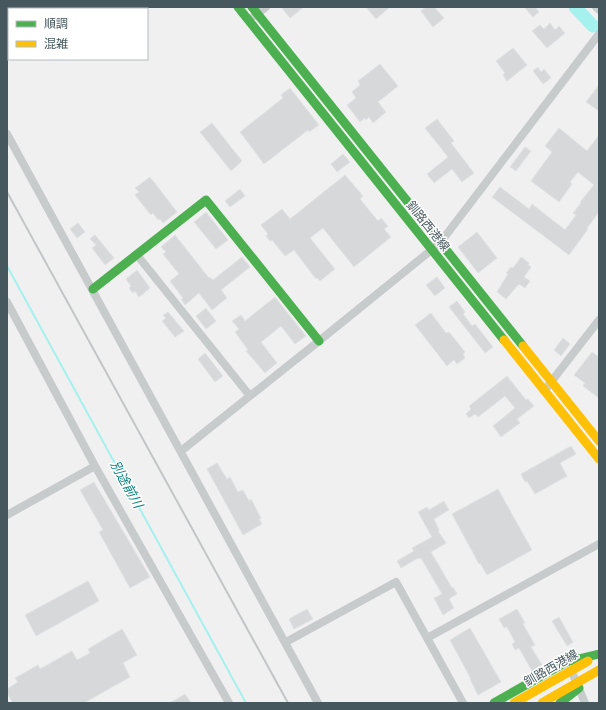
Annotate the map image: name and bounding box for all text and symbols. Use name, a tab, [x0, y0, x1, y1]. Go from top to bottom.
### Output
legend	[8, 8, 148, 60]
text: 順調	[44, 16, 68, 33]
text: 混雑	[44, 36, 68, 53]
street label: 釧路西港線	[402, 198, 453, 255]
water label: 別途前川	[106, 457, 148, 513]
street label: 釧路西港線	[521, 646, 581, 691]

